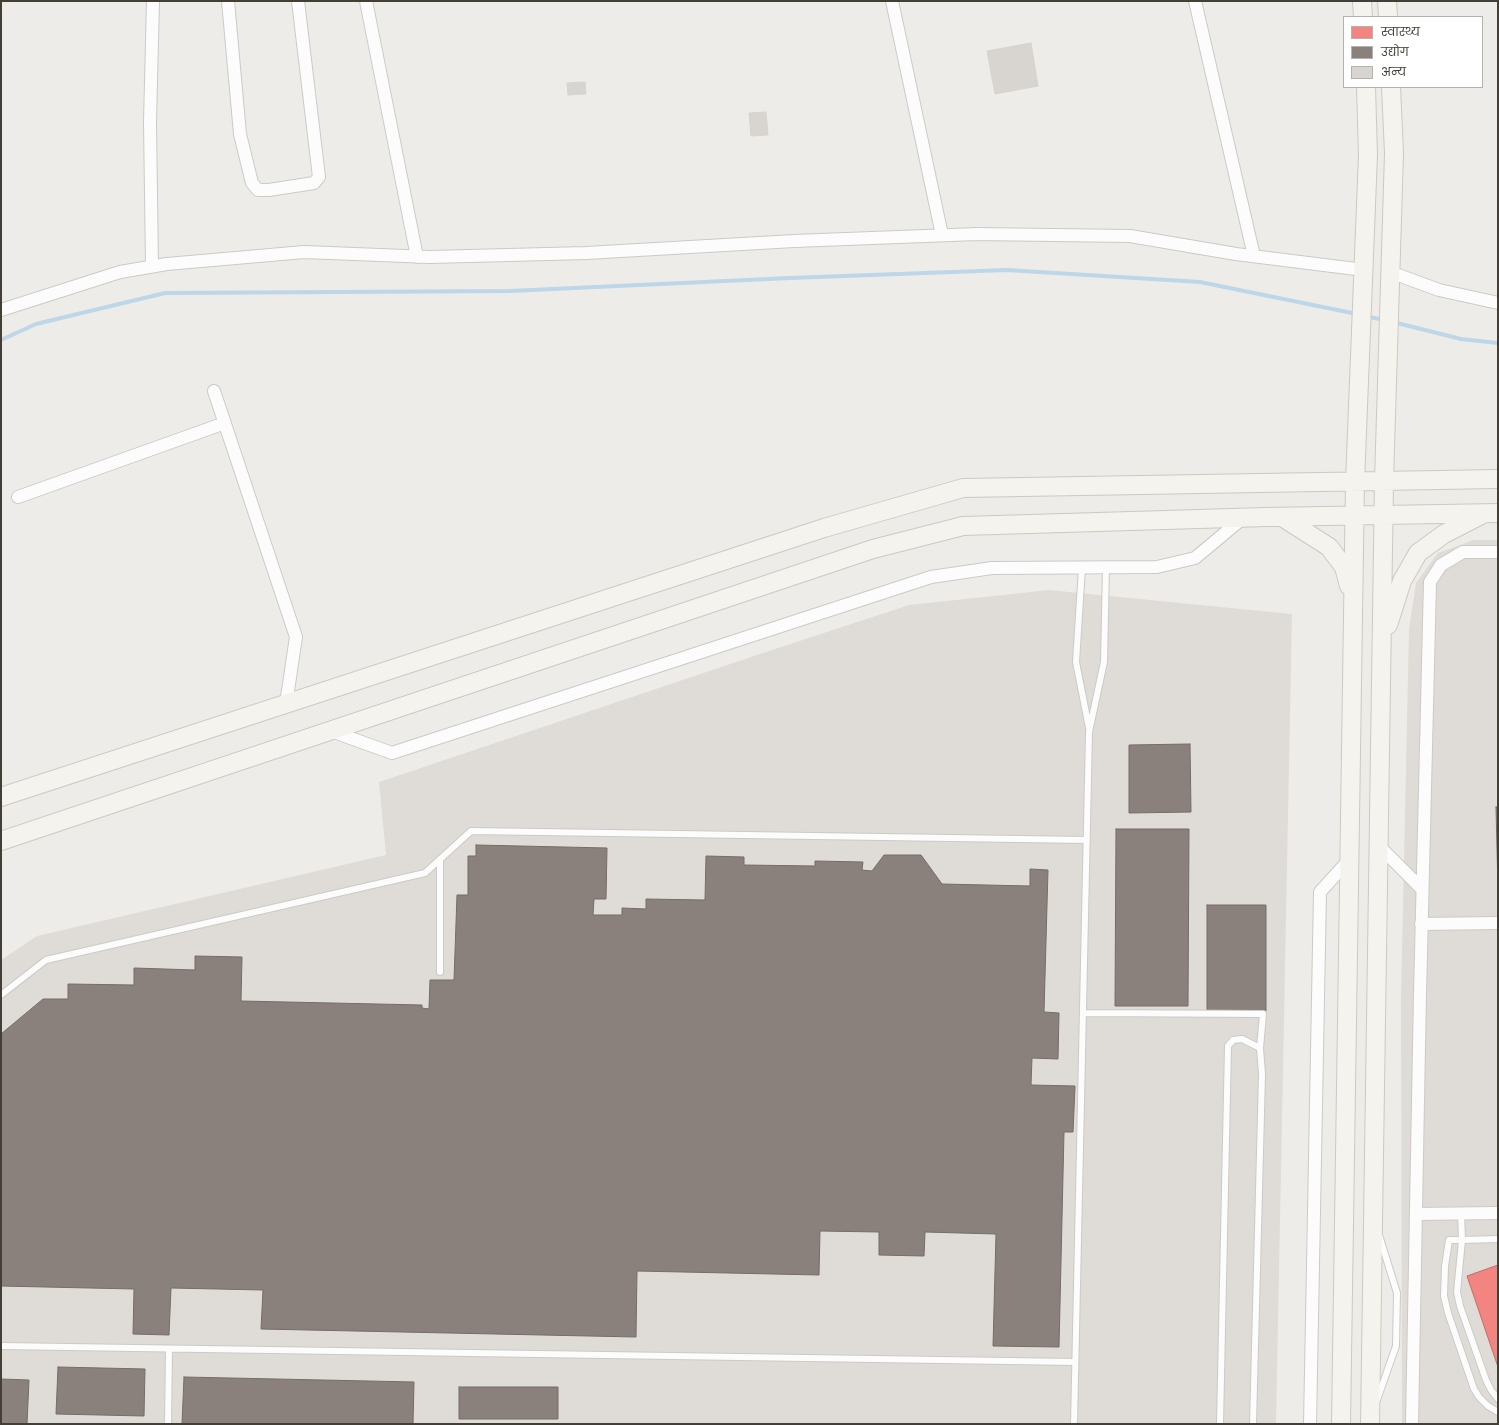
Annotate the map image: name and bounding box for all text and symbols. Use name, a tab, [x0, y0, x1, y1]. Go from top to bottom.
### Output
legend	[1343, 16, 1483, 88]
text: स्वास्थ्य	[1381, 23, 1420, 40]
text: उद्योग	[1381, 43, 1409, 60]
text: अन्य	[1381, 63, 1406, 80]

